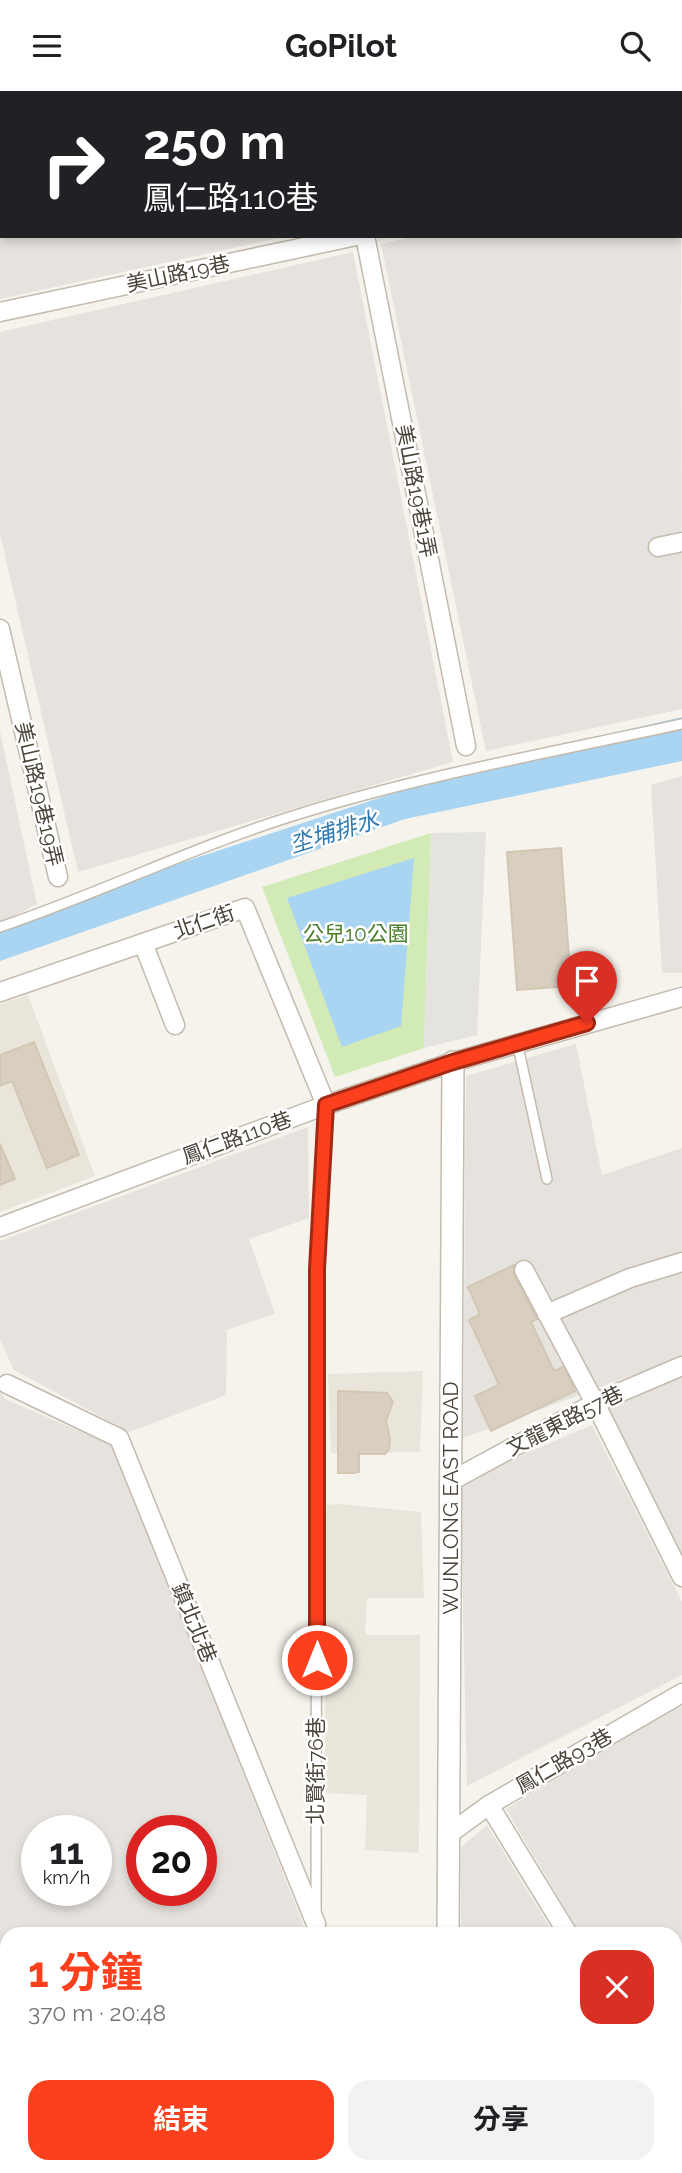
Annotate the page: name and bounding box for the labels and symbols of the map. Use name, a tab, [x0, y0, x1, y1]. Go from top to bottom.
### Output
street label: 美山路19巷	[124, 250, 232, 297]
street label: 美山路19巷1弄	[391, 422, 442, 560]
street label: 美山路19巷19弄	[11, 719, 68, 869]
water label: 坔埔排水	[286, 805, 383, 858]
street label: 北仁街	[170, 899, 238, 944]
park label: 公兒10公園	[303, 921, 409, 946]
pin	[557, 951, 617, 1023]
street label: 鳳仁路110巷	[179, 1106, 295, 1169]
street label: 文龍東路57巷	[502, 1380, 627, 1461]
street label: WUNLONG EAST ROAD	[438, 1381, 463, 1615]
street label: 鎮北北巷	[167, 1579, 222, 1666]
position arrow	[280, 1623, 354, 1697]
street label: 北賢街76巷	[303, 1717, 328, 1825]
street label: 鳳仁路93巷	[511, 1723, 617, 1798]
speed limit sign: 20	[126, 1815, 217, 1906]

